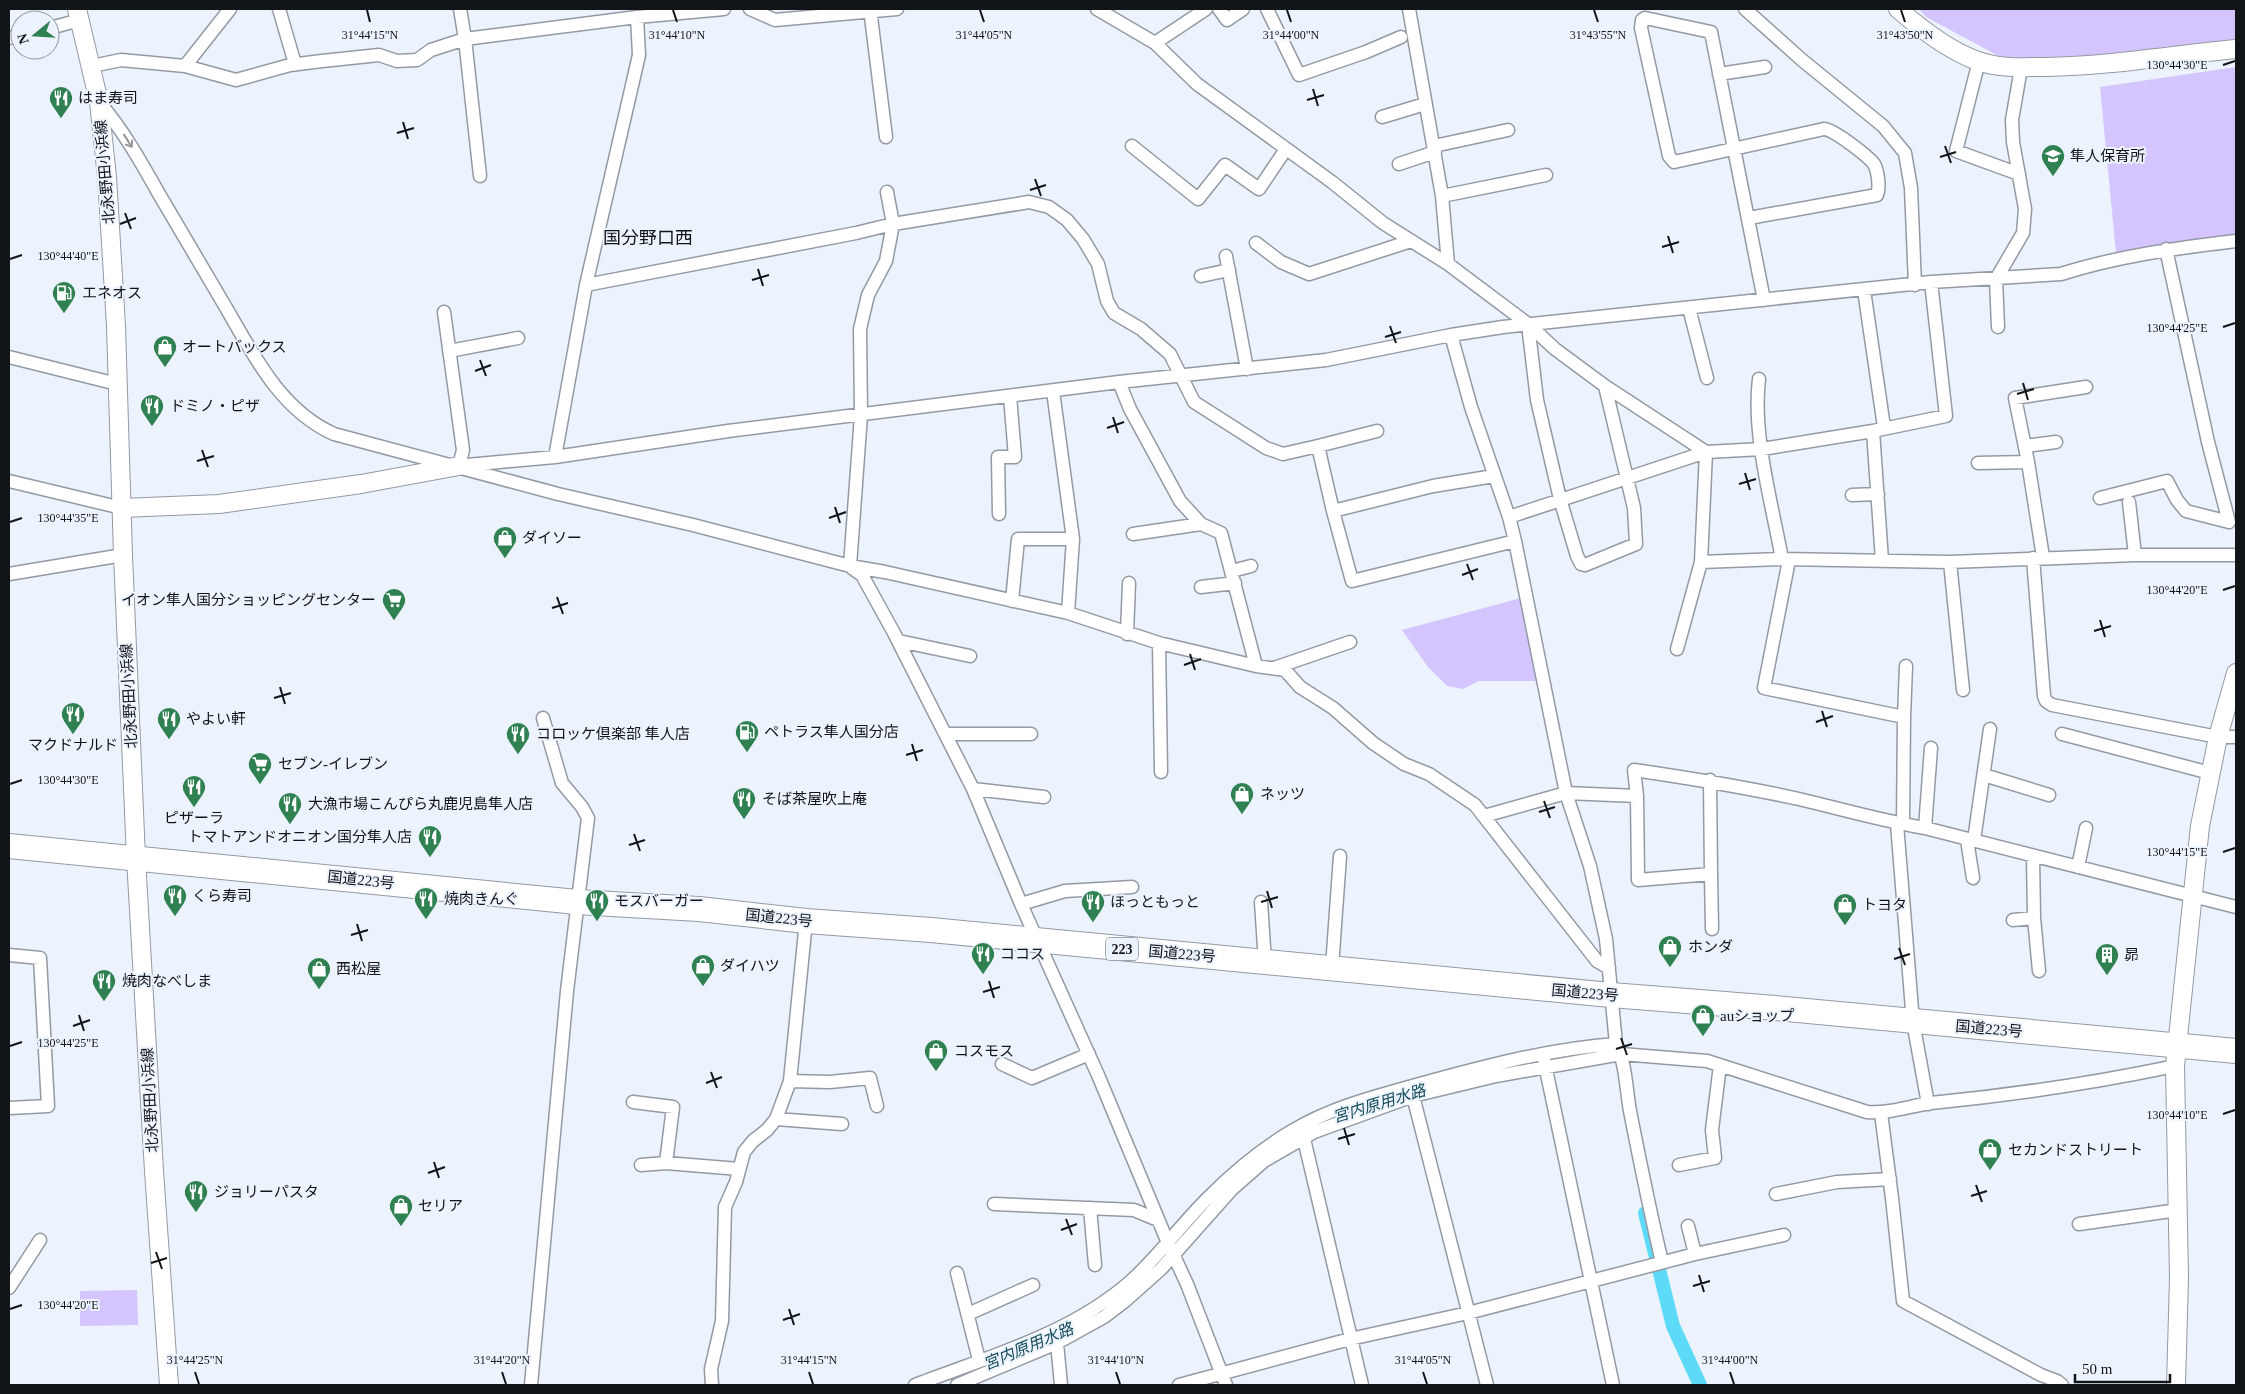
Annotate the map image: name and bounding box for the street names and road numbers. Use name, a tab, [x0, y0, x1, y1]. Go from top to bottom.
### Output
street label: 北永野田小浜線	[91, 119, 118, 225]
street label: 北永野田小浜線	[117, 643, 140, 749]
street label: 国道223号	[327, 869, 395, 891]
street label: 国道223号	[745, 907, 813, 929]
road number: 223	[1106, 938, 1138, 961]
street label: 国道223号	[1148, 943, 1216, 965]
street label: 国道223号	[1551, 982, 1619, 1004]
street label: 国道223号	[1955, 1018, 2023, 1040]
street label: 北永野田小浜線	[138, 1047, 161, 1153]

